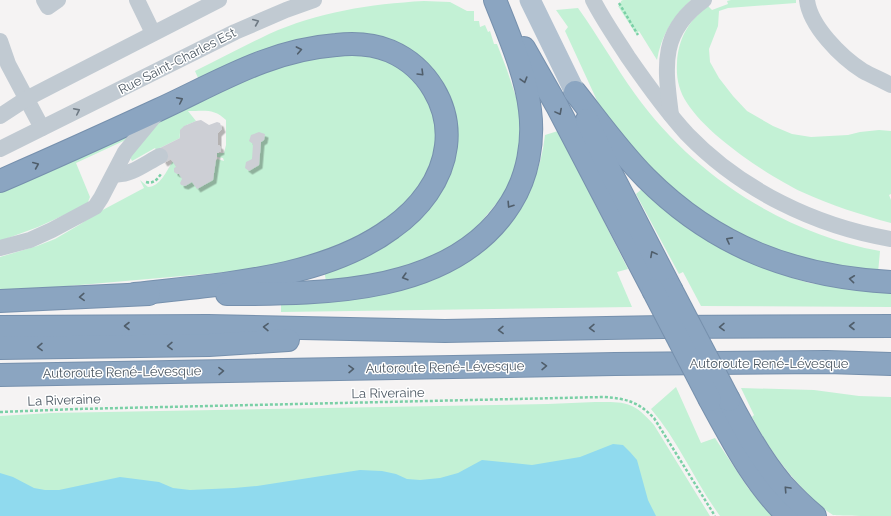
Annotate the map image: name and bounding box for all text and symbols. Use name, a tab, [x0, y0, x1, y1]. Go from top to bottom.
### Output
one-way arrow	[251, 19, 259, 27]
street label: Rue Saint-Charles Est	[116, 25, 239, 97]
one-way arrow	[296, 46, 302, 55]
one-way arrow	[416, 68, 424, 76]
one-way arrow	[519, 76, 528, 83]
one-way arrow	[175, 97, 183, 105]
one-way arrow	[73, 108, 80, 116]
one-way arrow	[555, 108, 562, 115]
one-way arrow	[31, 162, 39, 170]
one-way arrow	[507, 201, 514, 208]
one-way arrow	[726, 237, 733, 245]
one-way arrow	[651, 251, 658, 258]
one-way arrow	[402, 272, 409, 281]
one-way arrow	[849, 275, 855, 284]
one-way arrow	[79, 292, 85, 301]
one-way arrow	[124, 322, 130, 330]
one-way arrow	[849, 322, 855, 330]
one-way arrow	[263, 323, 269, 331]
one-way arrow	[719, 323, 725, 331]
one-way arrow	[589, 324, 595, 332]
one-way arrow	[498, 326, 504, 334]
one-way arrow	[167, 341, 173, 350]
one-way arrow	[37, 343, 43, 351]
street label: Autoroute René-Lévesque	[690, 356, 849, 371]
street label: Autoroute René-Lévesque	[365, 358, 525, 376]
one-way arrow	[541, 361, 547, 370]
street label: Autoroute René-Lévesque	[42, 363, 202, 381]
one-way arrow	[348, 365, 354, 373]
one-way arrow	[218, 367, 224, 375]
street label: La Riveraine	[351, 385, 425, 401]
street label: La Riveraine	[27, 391, 101, 409]
one-way arrow	[784, 486, 792, 494]

